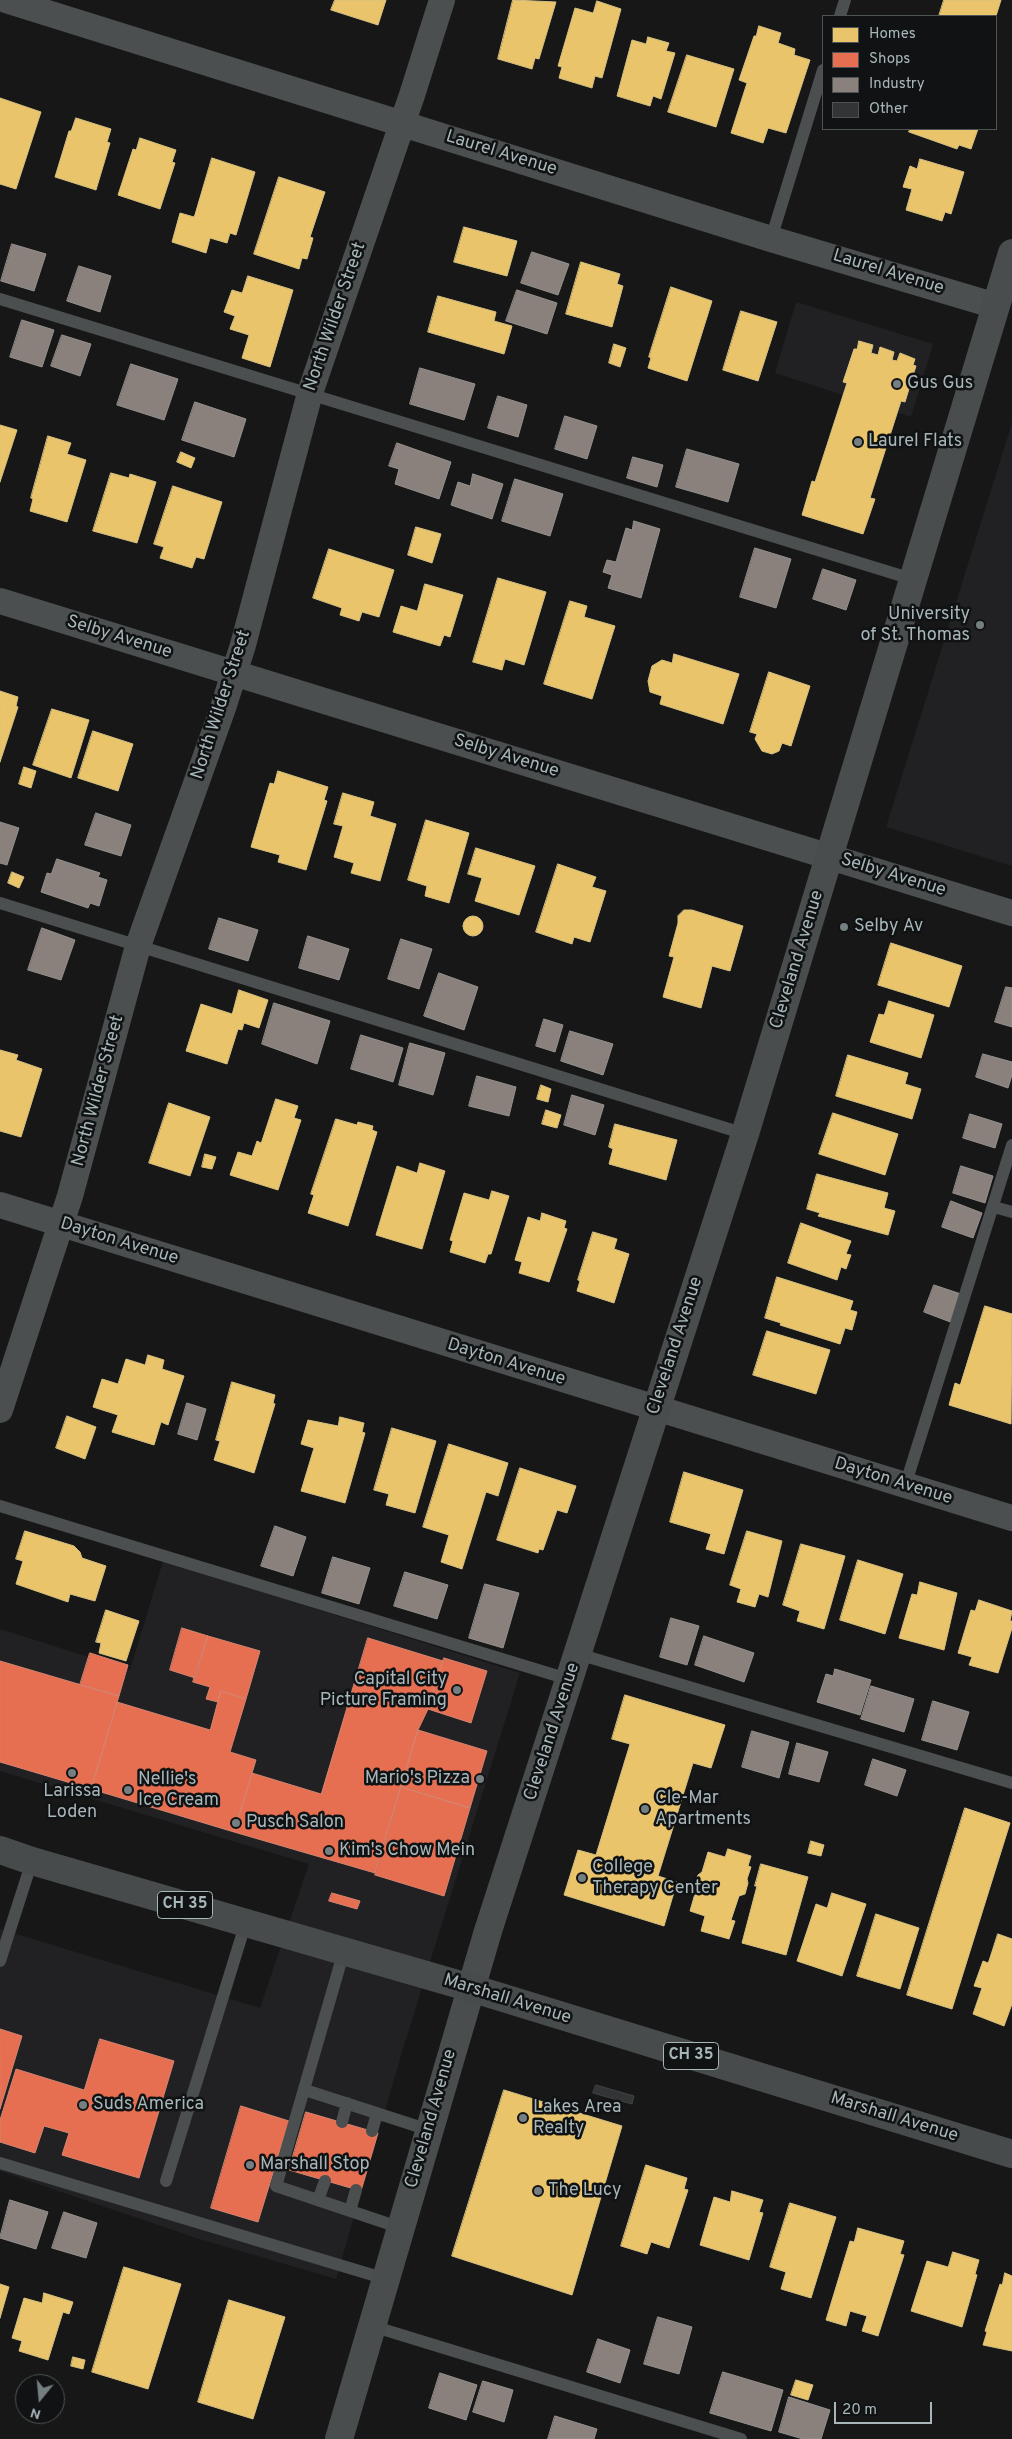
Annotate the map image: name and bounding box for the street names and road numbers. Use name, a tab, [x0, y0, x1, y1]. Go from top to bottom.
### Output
street label: Laurel Avenue	[443, 127, 559, 181]
street label: North Wilder Street	[300, 240, 372, 394]
street label: Laurel Avenue	[830, 246, 946, 300]
street label: Selby Avenue	[64, 612, 174, 664]
street label: North Wilder Street	[188, 627, 256, 783]
street label: Selby Avenue	[451, 731, 561, 783]
street label: Selby Avenue	[838, 850, 948, 902]
street label: Cleveland Avenue	[767, 888, 829, 1032]
street label: North Wilder Street	[68, 1013, 130, 1169]
street label: Dayton Avenue	[57, 1214, 181, 1270]
street label: Cleveland Avenue	[644, 1274, 708, 1418]
street label: Dayton Avenue	[444, 1335, 568, 1391]
street label: Dayton Avenue	[831, 1454, 955, 1510]
street label: Cleveland Avenue	[521, 1660, 585, 1804]
road number: CH 35	[158, 1892, 212, 1918]
street label: Marshall Avenue	[441, 1970, 573, 2030]
road number: CH 35	[664, 2042, 718, 2070]
street label: Cleveland Avenue	[402, 2047, 462, 2191]
street label: Marshall Avenue	[828, 2088, 960, 2148]

